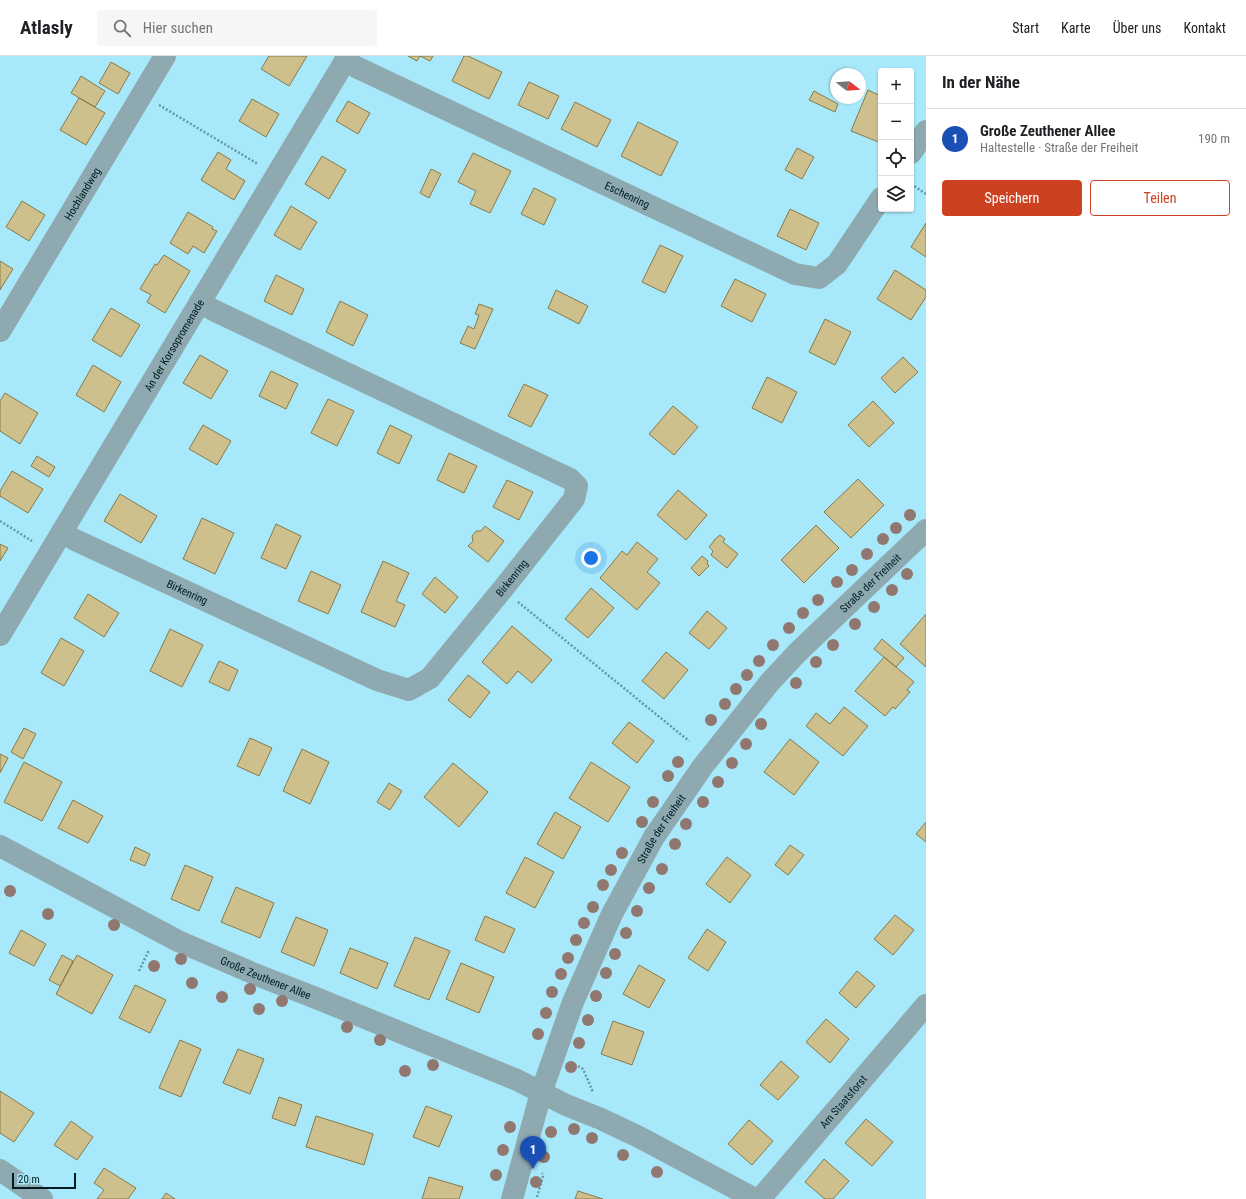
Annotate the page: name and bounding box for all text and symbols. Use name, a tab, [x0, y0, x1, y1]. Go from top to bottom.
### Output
search box	[97, 10, 377, 46]
text: Atlasly	[20, 16, 73, 39]
icon: search	[111, 17, 133, 39]
text: Hier suchen	[143, 19, 213, 37]
text: Start	[1012, 20, 1039, 36]
text: Karte	[1061, 20, 1091, 36]
text: Über uns	[1113, 20, 1161, 36]
text: Kontakt	[1183, 20, 1226, 36]
north arrow	[830, 68, 866, 104]
map controls	[878, 68, 914, 212]
button: +	[878, 68, 914, 104]
text: In der Nähe	[942, 72, 1020, 92]
button: −	[878, 104, 914, 140]
text: Große Zeuthener Allee	[980, 122, 1115, 140]
text: 1	[952, 131, 958, 146]
text: 190 m	[1198, 131, 1230, 146]
button: locate	[878, 140, 914, 176]
text: Haltestelle · Straße der Freiheit	[980, 140, 1138, 155]
street label: Hochlandweg	[62, 165, 103, 222]
button: layers	[878, 176, 914, 212]
street label: Eschenring	[603, 179, 652, 211]
button: Speichern	[942, 180, 1082, 216]
button: Teilen	[1090, 180, 1230, 216]
street label: An der Korsopromenade	[142, 297, 207, 394]
your location	[581, 548, 601, 568]
street label: Straße der Freiheit	[837, 551, 904, 615]
street label: Birkenring	[493, 557, 530, 599]
street label: Birkenring	[165, 577, 210, 607]
street label: Straße der Freiheit	[634, 792, 688, 866]
street label: Große Zeuthener Allee	[219, 954, 313, 1002]
street label: Am Staatsforst	[817, 1073, 870, 1131]
pin: 1	[520, 1136, 546, 1169]
scale bar	[12, 1171, 76, 1190]
text: 20 m	[18, 1173, 40, 1186]

